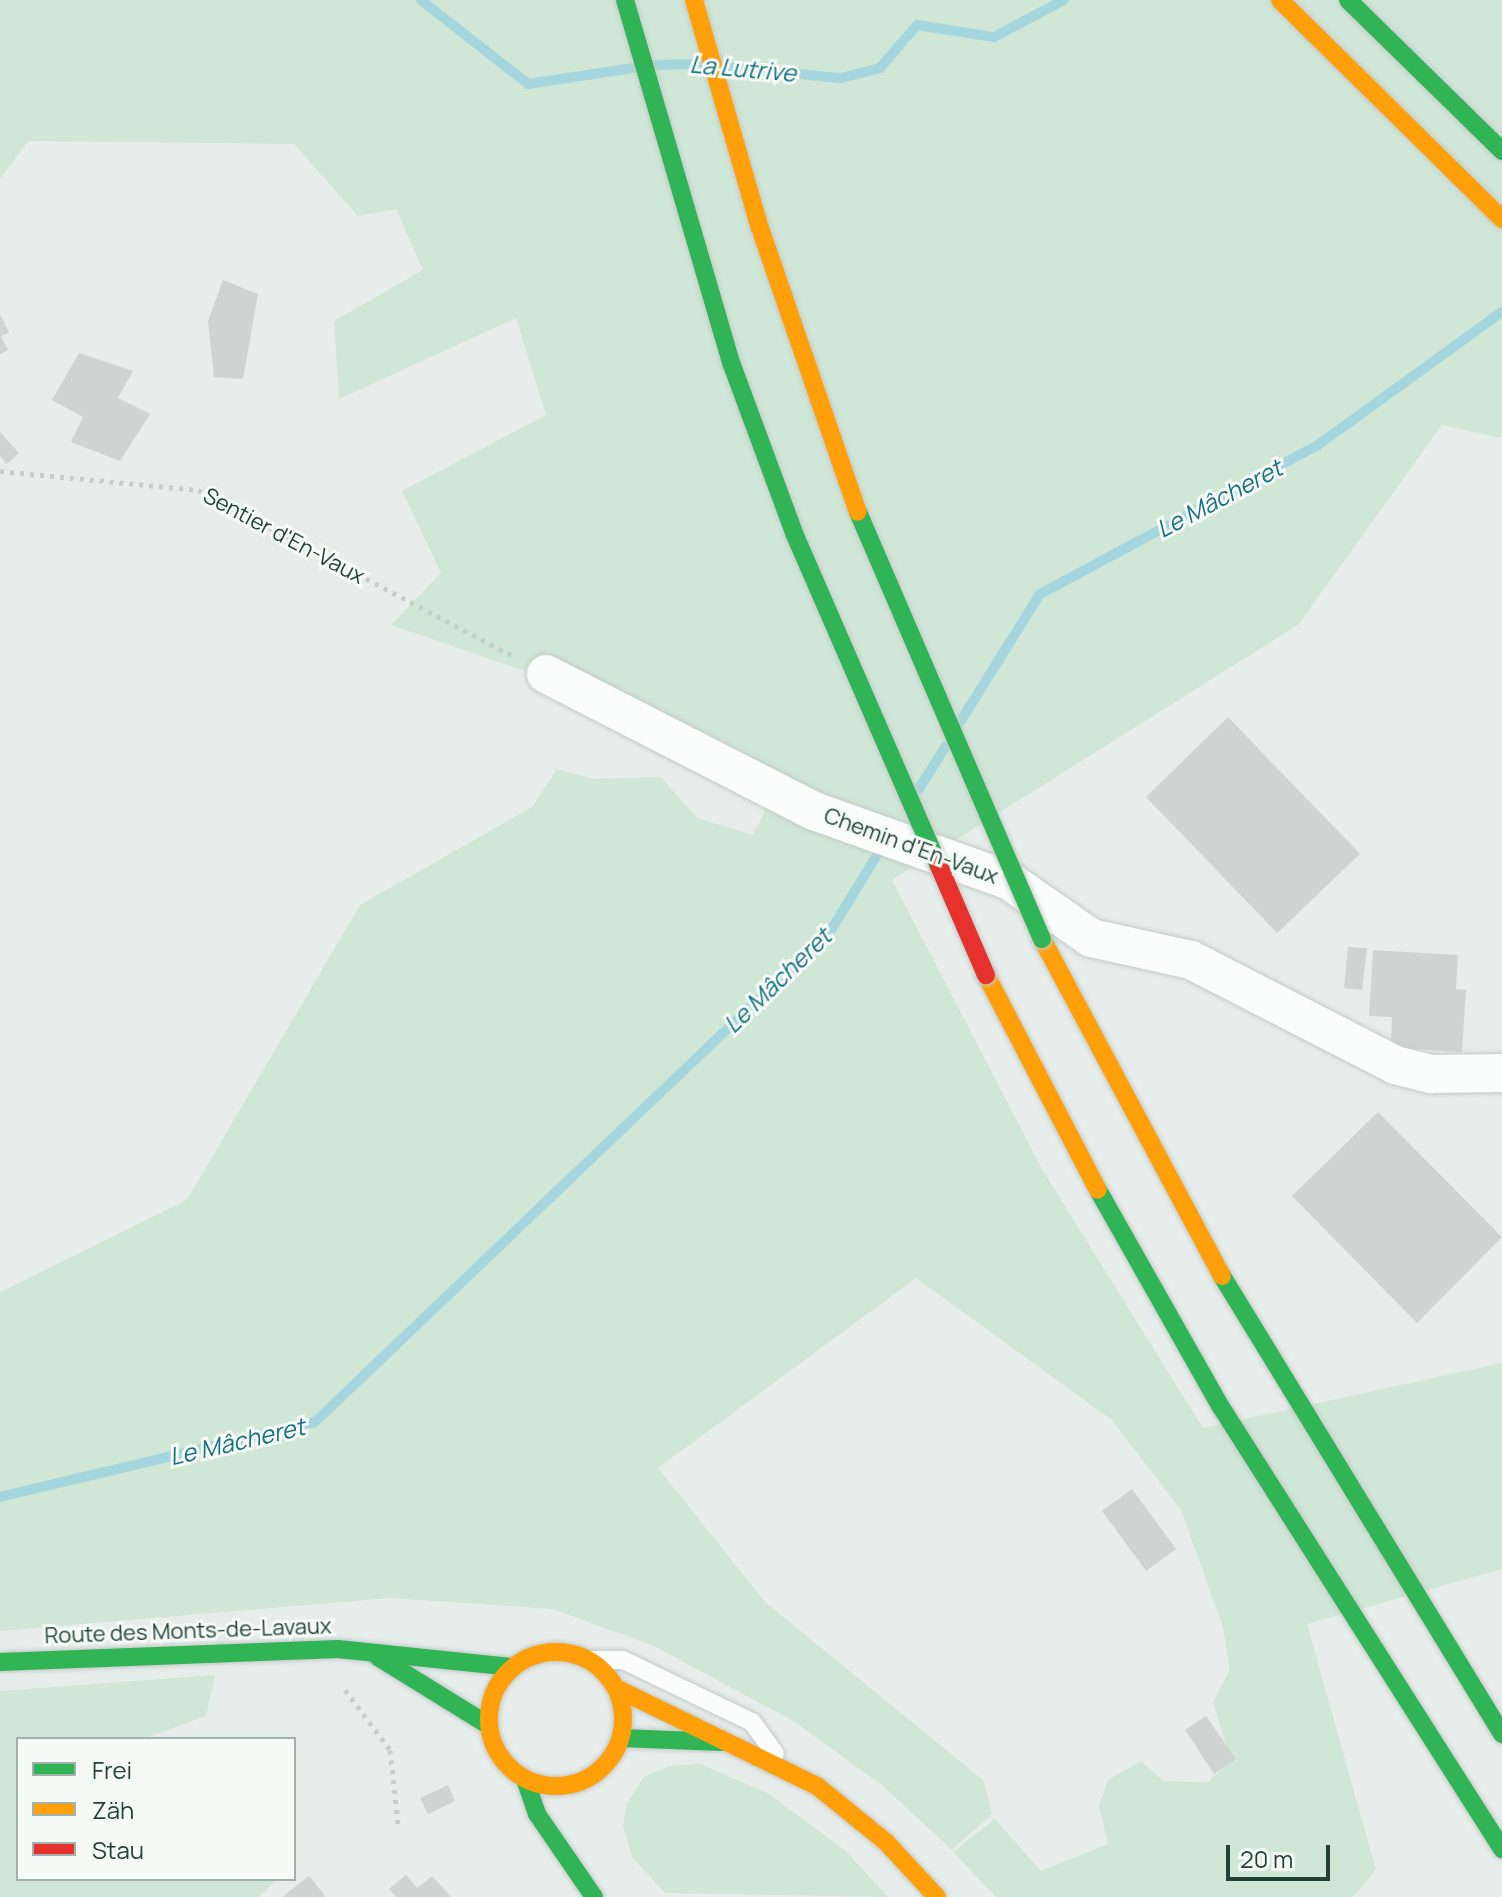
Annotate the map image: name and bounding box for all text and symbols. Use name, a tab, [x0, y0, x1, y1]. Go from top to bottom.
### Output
water label: La Lutrive	[689, 49, 797, 87]
water label: Le Mâcheret	[1151, 453, 1287, 543]
street label: Sentier d'En-Vaux	[199, 482, 369, 590]
street label: Chemin d'En-Vaux	[820, 802, 1002, 890]
water label: Le Mâcheret	[717, 922, 837, 1038]
water label: Le Mâcheret	[166, 1411, 308, 1471]
street label: Route des Monts-de-Lavaux	[44, 1613, 332, 1649]
legend	[16, 1737, 296, 1881]
text: Frei	[92, 1753, 132, 1786]
text: Zäh	[92, 1793, 134, 1826]
scale bar	[1230, 1829, 1334, 1879]
text: Stau	[92, 1833, 144, 1866]
text: 20 m	[1240, 1842, 1293, 1875]

